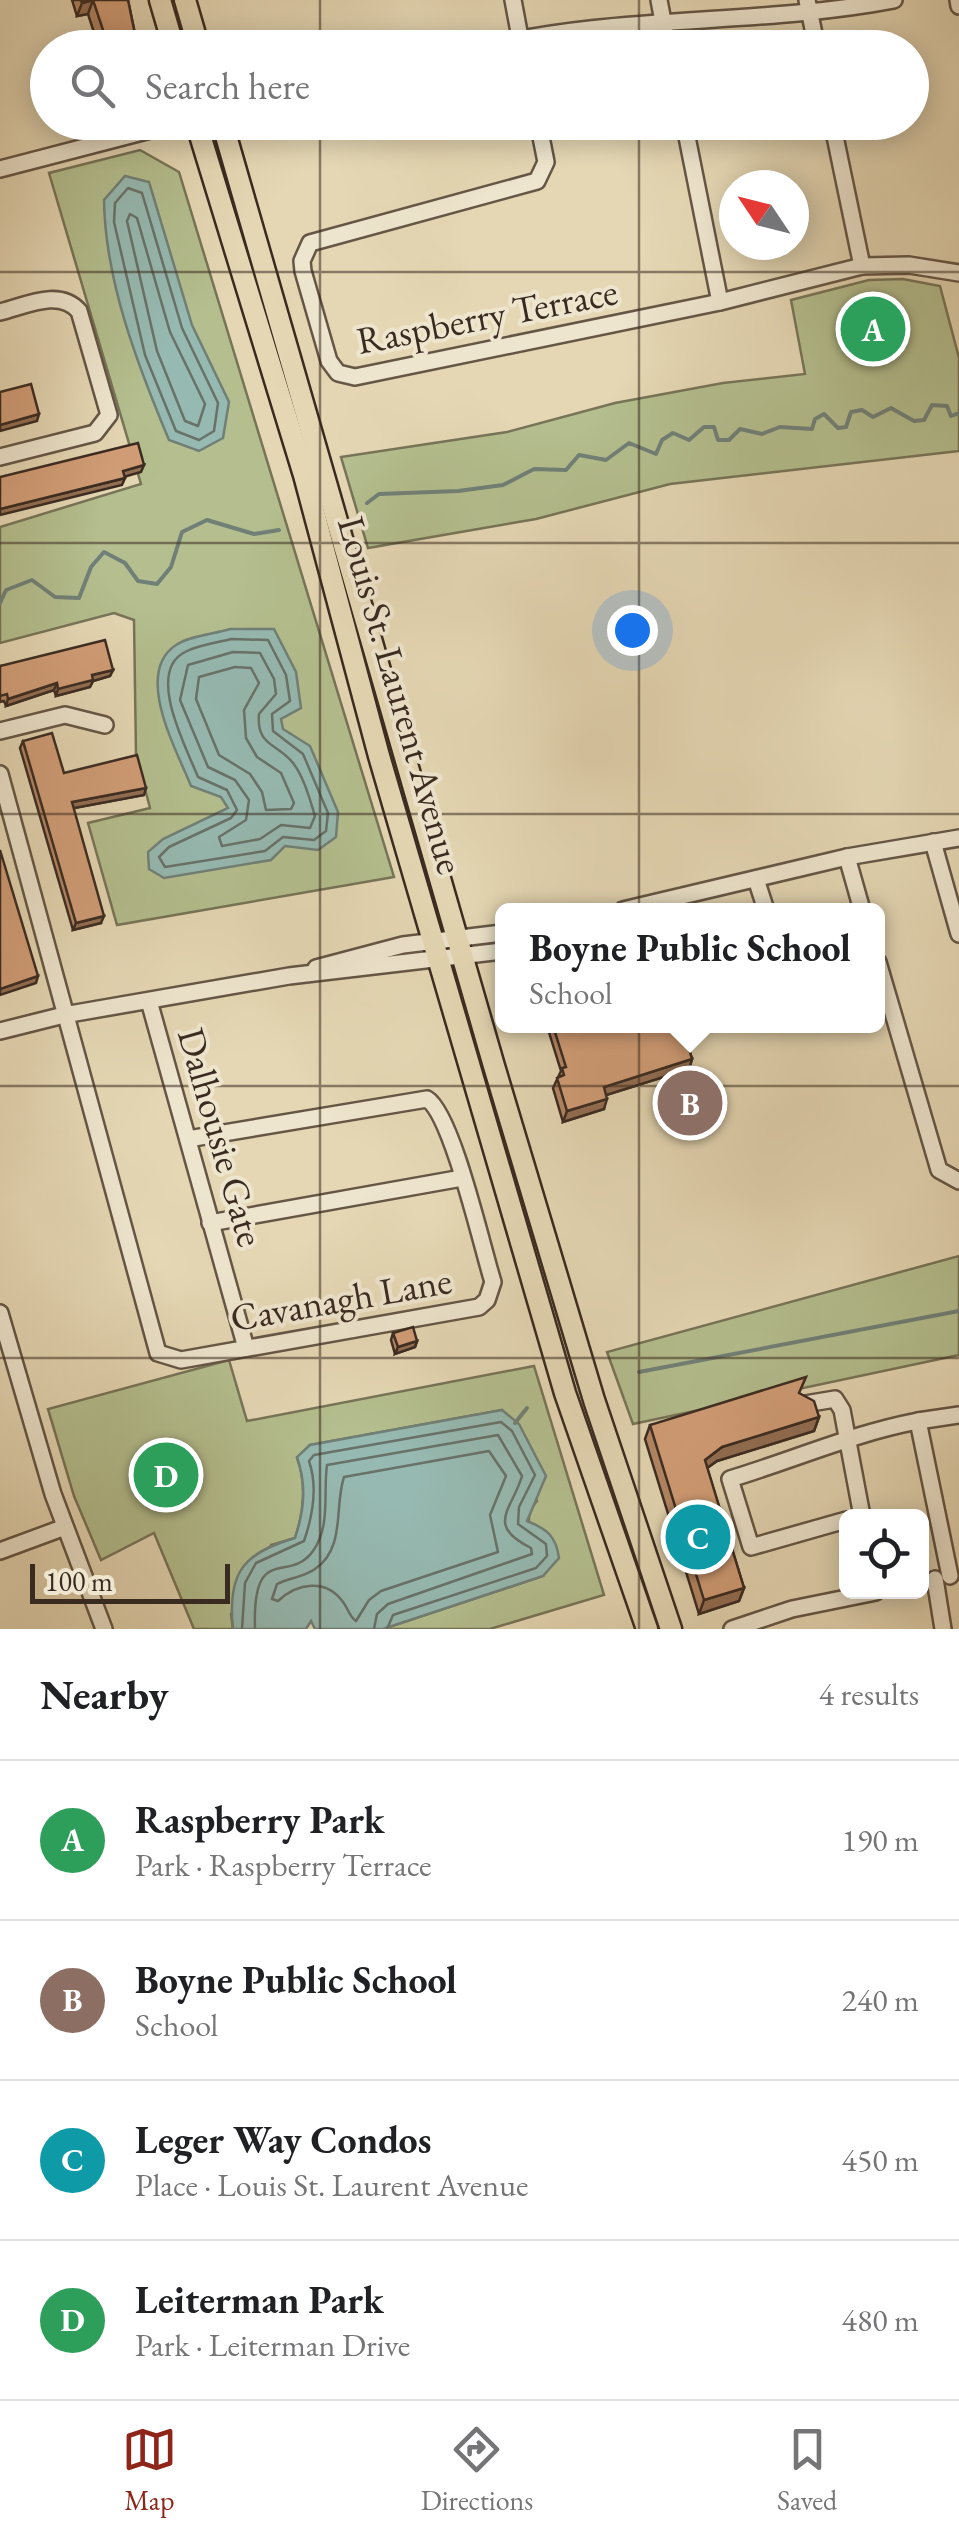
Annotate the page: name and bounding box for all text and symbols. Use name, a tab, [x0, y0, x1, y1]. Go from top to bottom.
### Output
search box	[30, 30, 929, 140]
icon: search	[65, 58, 120, 113]
text: Search here	[145, 61, 310, 110]
north arrow	[719, 170, 809, 260]
street label: Raspberry Terrace	[352, 266, 621, 365]
pin: A	[840, 292, 906, 366]
street label: Louis St. Laurent Avenue	[327, 510, 476, 879]
your location	[607, 605, 658, 656]
popup	[495, 903, 885, 1033]
text: Boyne Public School	[529, 923, 851, 972]
text: School	[529, 972, 612, 1014]
street label: Dalhousie Gate	[167, 1022, 276, 1252]
pin: B	[658, 1066, 722, 1140]
street label: Cavanagh Lane	[226, 1255, 455, 1342]
pin: D	[134, 1438, 198, 1512]
pin: C	[666, 1500, 730, 1574]
map controls	[839, 1509, 929, 1599]
button: locate	[839, 1509, 929, 1599]
scale bar	[30, 1559, 230, 1604]
text: 100 m	[45, 1563, 113, 1599]
text: Nearby	[40, 1667, 169, 1722]
text: 4 results	[819, 1673, 919, 1715]
text: Raspberry Park	[135, 1795, 385, 1844]
text: A	[61, 1819, 84, 1861]
text: 190 m	[842, 1819, 919, 1861]
text: Park · Raspberry Terrace	[135, 1844, 432, 1886]
text: Boyne Public School	[135, 1955, 457, 2004]
text: B	[62, 1979, 83, 2021]
text: 240 m	[842, 1979, 919, 2021]
text: School	[135, 2004, 218, 2046]
text: Leger Way Condos	[135, 2115, 431, 2164]
text: C	[61, 2139, 84, 2181]
text: 450 m	[842, 2139, 919, 2181]
text: Place · Louis St. Laurent Avenue	[135, 2164, 529, 2206]
text: Leiterman Park	[135, 2275, 384, 2324]
text: D	[60, 2299, 85, 2341]
text: 480 m	[842, 2299, 919, 2341]
text: Park · Leiterman Drive	[135, 2324, 410, 2366]
tab: Map	[122, 2422, 177, 2518]
tab: Directions	[421, 2422, 533, 2518]
tab: Saved	[777, 2422, 837, 2518]

